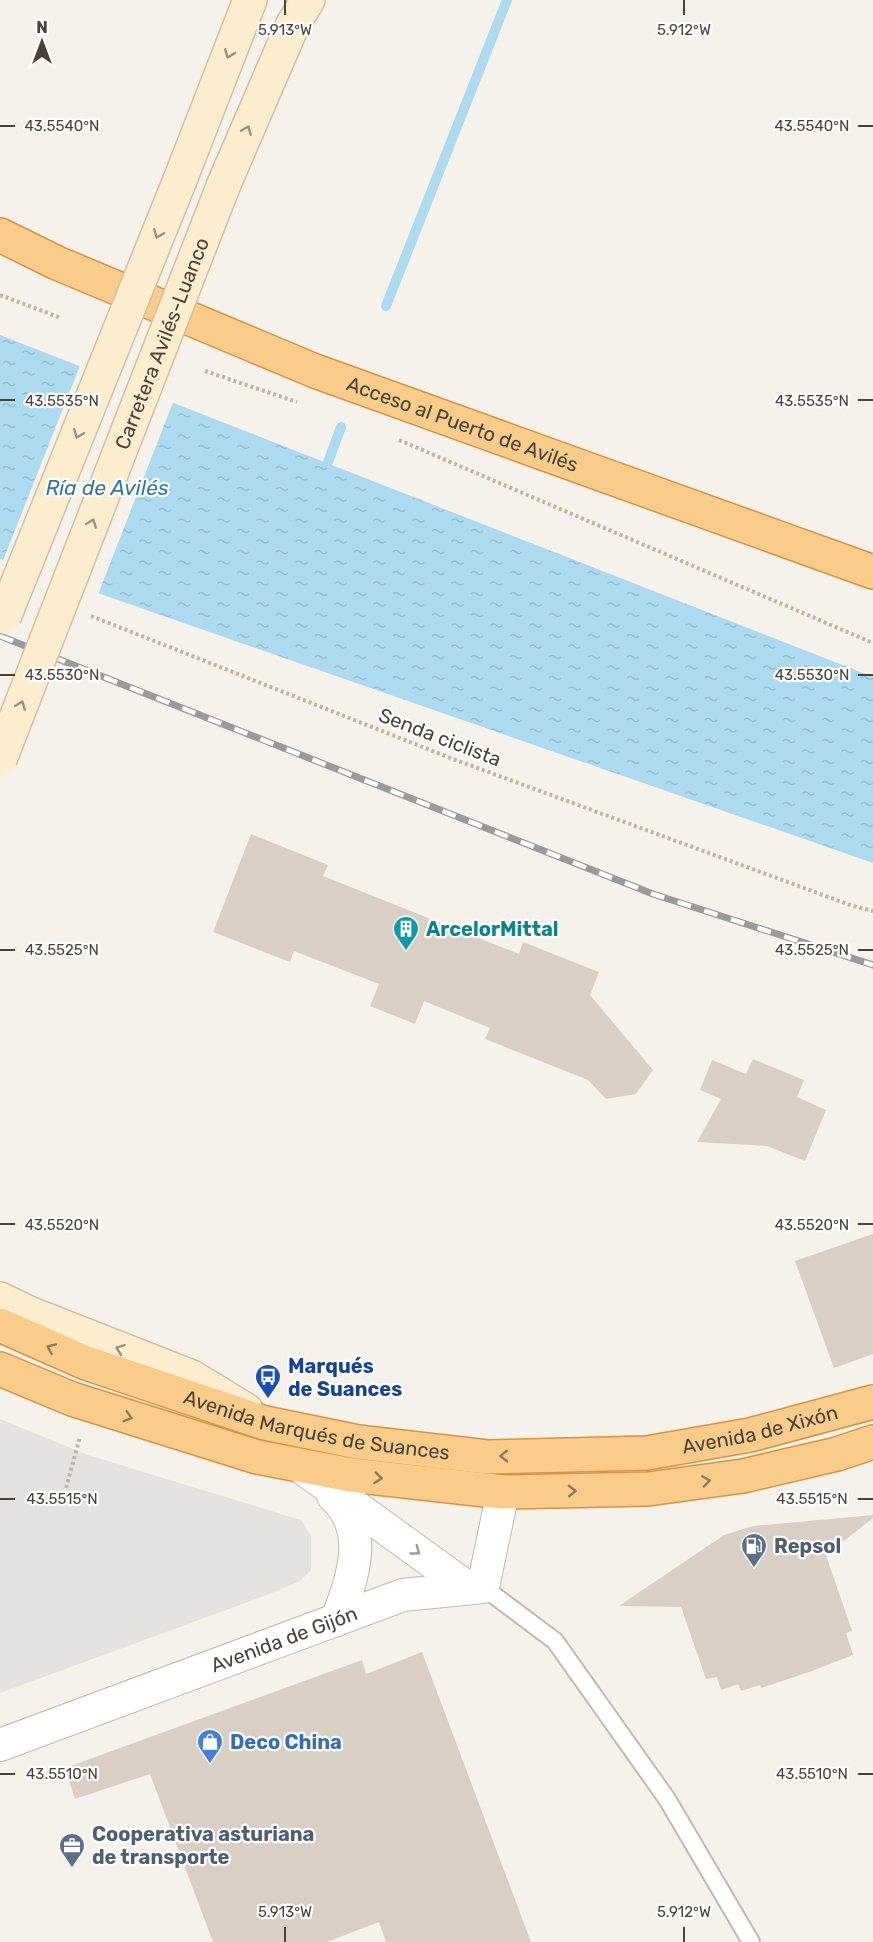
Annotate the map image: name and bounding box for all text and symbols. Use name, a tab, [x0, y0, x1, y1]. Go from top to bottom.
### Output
north arrow	[12, 12, 72, 72]
text: N	[36, 18, 48, 37]
text: 5.913°W	[258, 21, 312, 39]
text: 5.912°W	[657, 21, 711, 39]
one-way arrow	[224, 48, 236, 59]
text: 43.5540°N	[24, 117, 100, 135]
text: 43.5540°N	[774, 117, 850, 135]
one-way arrow	[240, 126, 252, 137]
one-way arrow	[153, 228, 165, 239]
street label: Carretera Avilés-Luanco	[110, 234, 214, 453]
street label: Acceso al Puerto de Avilés	[343, 371, 582, 477]
text: 43.5535°N	[25, 392, 99, 410]
text: 43.5535°N	[775, 392, 849, 410]
one-way arrow	[73, 428, 85, 439]
water label: Ría de Avilés	[45, 475, 169, 500]
one-way arrow	[85, 518, 97, 529]
text: 43.5530°N	[25, 666, 99, 684]
text: 43.5530°N	[775, 666, 849, 684]
one-way arrow	[14, 700, 26, 711]
street label: Senda ciclista	[375, 703, 505, 771]
building icon: ArcelorMittal	[391, 914, 421, 952]
place label: ArcelorMittal	[426, 917, 559, 941]
text: 43.5525°N	[25, 941, 99, 959]
text: 43.5525°N	[775, 941, 849, 959]
text: 43.5520°N	[25, 1216, 99, 1234]
text: 43.5520°N	[775, 1216, 849, 1234]
one-way arrow	[47, 1343, 58, 1355]
one-way arrow	[115, 1344, 126, 1356]
place label: Marqués de Suances	[288, 1354, 402, 1401]
bus stop icon: Marqués de Suances	[253, 1362, 283, 1400]
street label: Avenida Marqués de Suances	[181, 1385, 451, 1465]
street label: Avenida de Xixón	[680, 1400, 840, 1459]
one-way arrow	[122, 1409, 133, 1422]
one-way arrow	[500, 1450, 509, 1463]
one-way arrow	[373, 1472, 382, 1484]
one-way arrow	[702, 1476, 711, 1488]
one-way arrow	[567, 1485, 576, 1497]
text: 43.5515°N	[26, 1490, 98, 1508]
text: 43.5515°N	[776, 1490, 848, 1508]
fuel station icon: Repsol	[739, 1531, 769, 1569]
place label: Repsol	[774, 1534, 841, 1558]
one-way arrow	[410, 1544, 421, 1555]
street label: Avenida de Gijón	[207, 1601, 361, 1678]
shop icon: Deco China	[195, 1727, 225, 1765]
place label: Deco China	[230, 1730, 342, 1754]
text: 43.5510°N	[26, 1765, 98, 1783]
text: 43.5510°N	[776, 1765, 848, 1783]
place label: Cooperativa asturiana de transporte	[92, 1822, 314, 1869]
office icon: Cooperativa asturiana de transporte	[57, 1831, 87, 1869]
text: 5.913°W	[258, 1903, 312, 1921]
text: 5.912°W	[657, 1903, 711, 1921]

